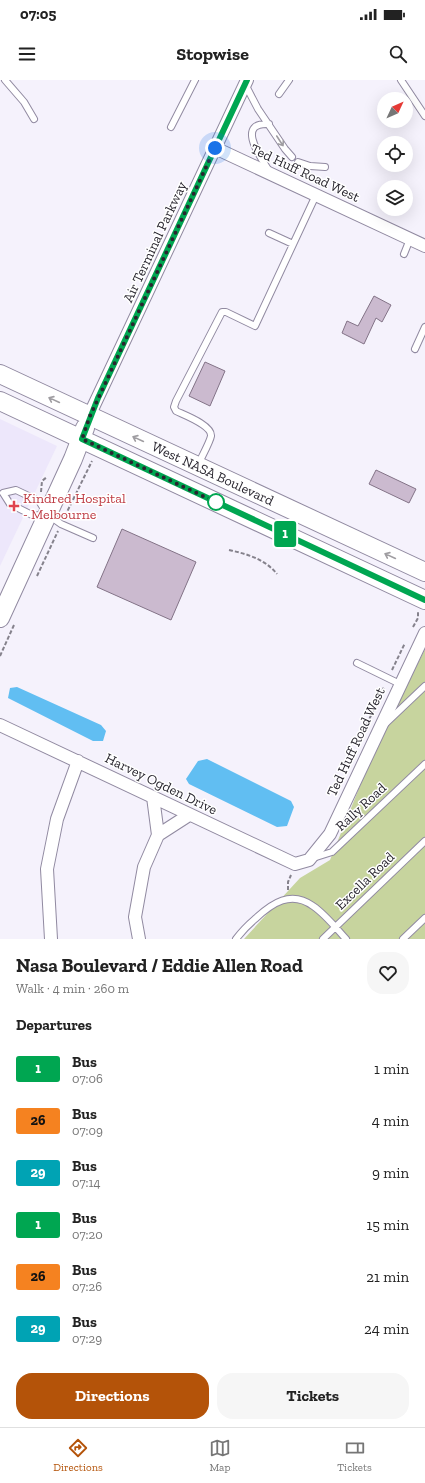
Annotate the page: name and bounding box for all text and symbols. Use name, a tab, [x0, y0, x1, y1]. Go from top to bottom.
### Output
text: 07:05	[20, 5, 56, 23]
icon: menu	[16, 43, 38, 65]
text: Stopwise	[176, 43, 249, 65]
icon: search	[387, 43, 409, 65]
north arrow	[377, 92, 413, 128]
map controls	[377, 92, 413, 216]
one-way arrow	[275, 136, 284, 147]
button: locate	[377, 136, 413, 172]
your location	[205, 138, 225, 158]
street label: Ted Huff Road West	[248, 140, 363, 206]
street label: Air Terminal Parkway	[119, 178, 191, 305]
button: layers	[377, 180, 413, 216]
one-way arrow	[48, 396, 60, 403]
one-way arrow	[132, 435, 144, 442]
street label: West NASA Boulevard	[149, 438, 277, 509]
place label: Kindred Hospital - Melbourne	[23, 490, 126, 523]
unlabelled marker	[207, 493, 225, 511]
marker: Kindred Hospital - Melbourne	[8, 500, 20, 512]
line badge: 1	[272, 521, 298, 547]
text: 1	[282, 525, 288, 542]
one-way arrow	[384, 552, 396, 559]
street label: Ted Huff Road West	[323, 684, 389, 799]
street label: Harvey Ogden Drive	[102, 749, 220, 819]
street label: Rally Road	[332, 779, 390, 835]
street label: Excella Road	[332, 848, 398, 913]
button: heart	[367, 952, 409, 994]
text: Nasa Boulevard / Eddie Allen Road	[16, 954, 303, 977]
text: Walk · 4 min · 260 m	[16, 981, 129, 996]
text: Departures	[16, 1016, 92, 1034]
text: Bus	[72, 1053, 97, 1071]
text: 1	[35, 1060, 41, 1077]
text: 1 min	[374, 1060, 409, 1078]
text: 07:06	[72, 1071, 103, 1086]
text: Bus	[72, 1105, 97, 1123]
text: 26	[30, 1112, 46, 1129]
text: 4 min	[372, 1112, 409, 1130]
text: 07:09	[72, 1123, 103, 1138]
text: Bus	[72, 1157, 97, 1175]
text: 29	[30, 1164, 46, 1181]
text: 9 min	[372, 1164, 409, 1182]
text: 07:14	[72, 1175, 101, 1190]
text: Bus	[72, 1209, 97, 1227]
text: 1	[35, 1216, 41, 1233]
text: 15 min	[366, 1216, 409, 1234]
text: 07:20	[72, 1227, 103, 1242]
text: Bus	[72, 1261, 97, 1279]
text: 26	[30, 1268, 46, 1285]
text: 21 min	[366, 1268, 409, 1286]
text: 07:26	[72, 1279, 102, 1294]
text: Bus	[72, 1313, 97, 1331]
text: 29	[30, 1320, 46, 1337]
text: 24 min	[364, 1320, 409, 1338]
text: 07:29	[72, 1331, 102, 1346]
button: Directions	[16, 1373, 209, 1419]
button: Tickets	[217, 1373, 409, 1419]
tab: Directions	[53, 1437, 103, 1474]
tab: Map	[209, 1437, 231, 1474]
tab: Tickets	[337, 1437, 372, 1474]

